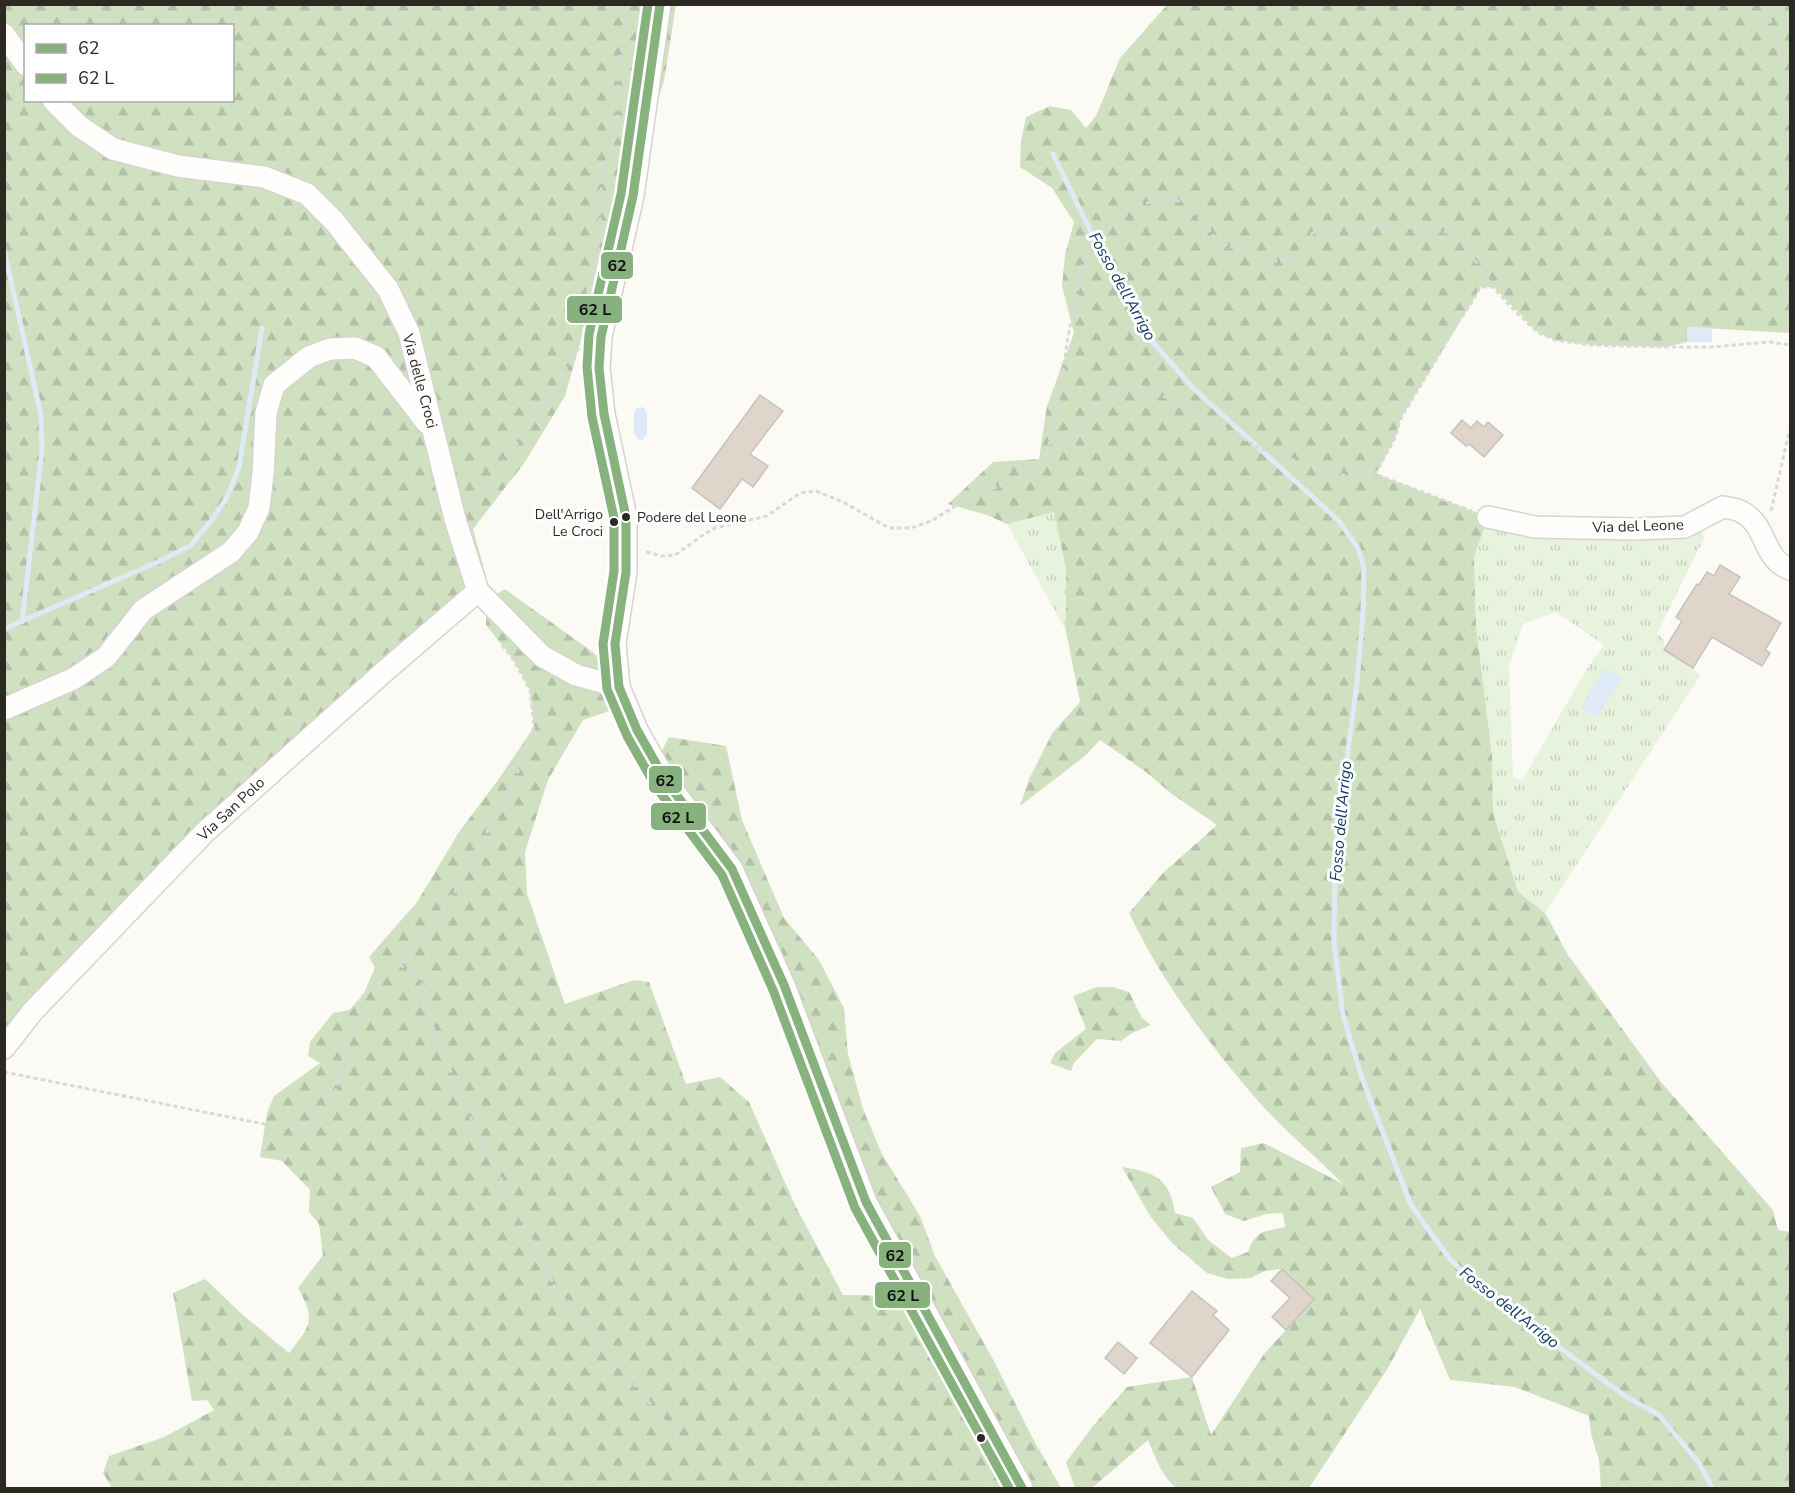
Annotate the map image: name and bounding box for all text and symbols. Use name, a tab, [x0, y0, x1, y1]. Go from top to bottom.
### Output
legend	[24, 24, 234, 102]
text: 62	[78, 36, 100, 60]
text: 62 L	[78, 66, 114, 90]
water label: Fosso dell'Arrigo	[1083, 228, 1161, 345]
line badge: 62	[600, 251, 634, 280]
text: 62	[607, 255, 627, 277]
line badge: 62 L	[566, 295, 623, 324]
text: 62 L	[579, 299, 611, 321]
street label: Via delle Croci	[398, 331, 442, 430]
place label: Dell'Arrigo Le Croci	[535, 505, 603, 541]
place label: Podere del Leone	[637, 508, 746, 527]
marker: Podere del Leone	[620, 511, 632, 523]
street label: Via del Leone	[1591, 514, 1684, 538]
marker: Dell'Arrigo Le Croci	[608, 516, 620, 528]
water label: Fosso dell'Arrigo	[1325, 760, 1357, 882]
line badge: 62	[648, 765, 683, 794]
text: 62	[655, 770, 675, 792]
street label: Via San Polo	[192, 773, 269, 846]
line badge: 62 L	[650, 802, 707, 831]
text: 62 L	[662, 807, 694, 829]
line badge: 62	[878, 1241, 912, 1269]
text: 62	[885, 1245, 905, 1267]
water label: Fosso dell'Arrigo	[1455, 1262, 1564, 1354]
line badge: 62 L	[874, 1281, 931, 1309]
text: 62 L	[887, 1285, 919, 1307]
unlabelled marker	[975, 1432, 987, 1444]

